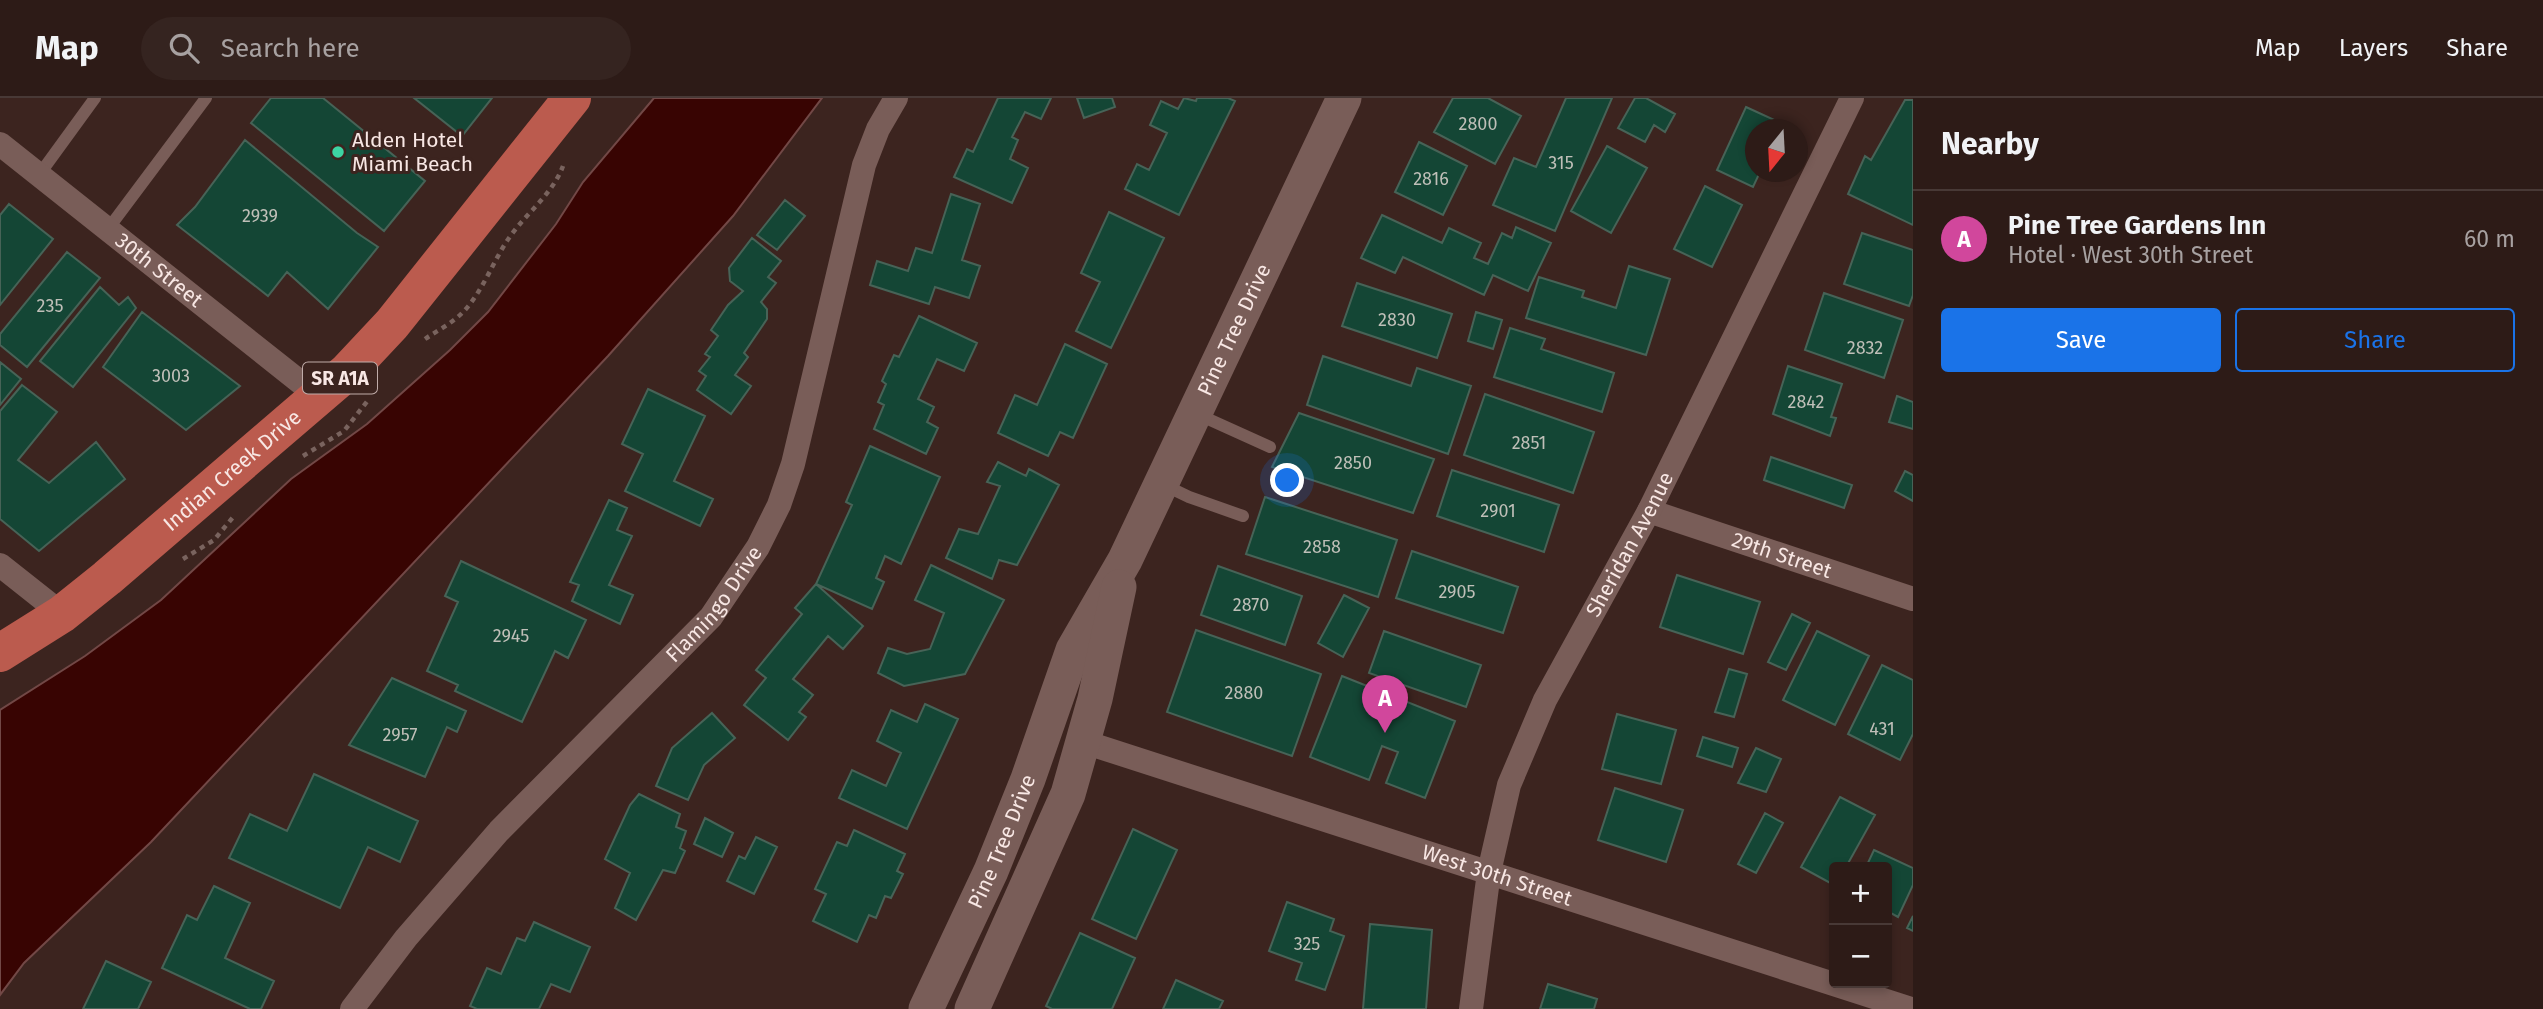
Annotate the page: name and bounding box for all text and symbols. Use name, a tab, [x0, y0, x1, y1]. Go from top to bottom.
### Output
search box	[141, 17, 631, 80]
text: Map	[35, 28, 99, 68]
icon: search	[165, 29, 203, 67]
text: Search here	[221, 33, 360, 64]
text: Map	[2255, 34, 2301, 62]
text: Layers	[2339, 34, 2408, 62]
text: Share	[2446, 34, 2508, 62]
house number: 2800	[1459, 113, 1497, 135]
north arrow	[1745, 119, 1808, 182]
text: Nearby	[1941, 126, 2039, 162]
place label: Alden Hotel Miami Beach	[352, 127, 473, 177]
marker: Alden Hotel Miami Beach	[330, 144, 346, 160]
house number: 315	[1548, 152, 1574, 174]
house number: 2816	[1413, 168, 1449, 190]
house number: 2939	[242, 205, 278, 227]
text: Pine Tree Gardens Inn	[2008, 210, 2266, 241]
text: A	[1957, 225, 1971, 253]
text: 60 m	[2464, 225, 2515, 253]
street label: 30th Street	[110, 227, 208, 313]
text: Hotel · West 30th Street	[2008, 241, 2253, 269]
street label: Pine Tree Drive	[1192, 260, 1276, 400]
house number: 235	[37, 295, 63, 317]
button: Save	[1941, 308, 2221, 372]
button: Share	[2235, 308, 2515, 372]
house number: 2830	[1378, 309, 1416, 331]
house number: 2832	[1847, 337, 1883, 359]
road number: SR A1A	[303, 362, 377, 394]
house number: 3003	[152, 365, 190, 387]
house number: 2842	[1788, 391, 1825, 413]
street label: Indian Creek Drive	[158, 404, 307, 537]
house number: 2851	[1512, 432, 1546, 454]
house number: 2850	[1334, 452, 1372, 474]
your location	[1270, 463, 1304, 497]
street label: Sheridan Avenue	[1580, 468, 1679, 621]
house number: 2901	[1480, 500, 1516, 522]
street label: 29th Street	[1728, 527, 1836, 584]
house number: 2858	[1303, 536, 1341, 558]
street label: Flamingo Drive	[660, 541, 768, 668]
house number: 2905	[1438, 581, 1476, 603]
house number: 2870	[1233, 594, 1269, 616]
house number: 2945	[493, 625, 529, 647]
pin: A	[1362, 675, 1408, 733]
house number: 2880	[1225, 682, 1263, 704]
house number: 431	[1869, 718, 1895, 740]
house number: 2957	[383, 724, 417, 746]
street label: Pine Tree Drive	[962, 771, 1041, 913]
street label: West 30th Street	[1419, 839, 1576, 912]
map controls	[1829, 862, 1892, 988]
button: +	[1829, 862, 1892, 925]
button: −	[1829, 925, 1892, 988]
house number: 325	[1294, 933, 1320, 955]

